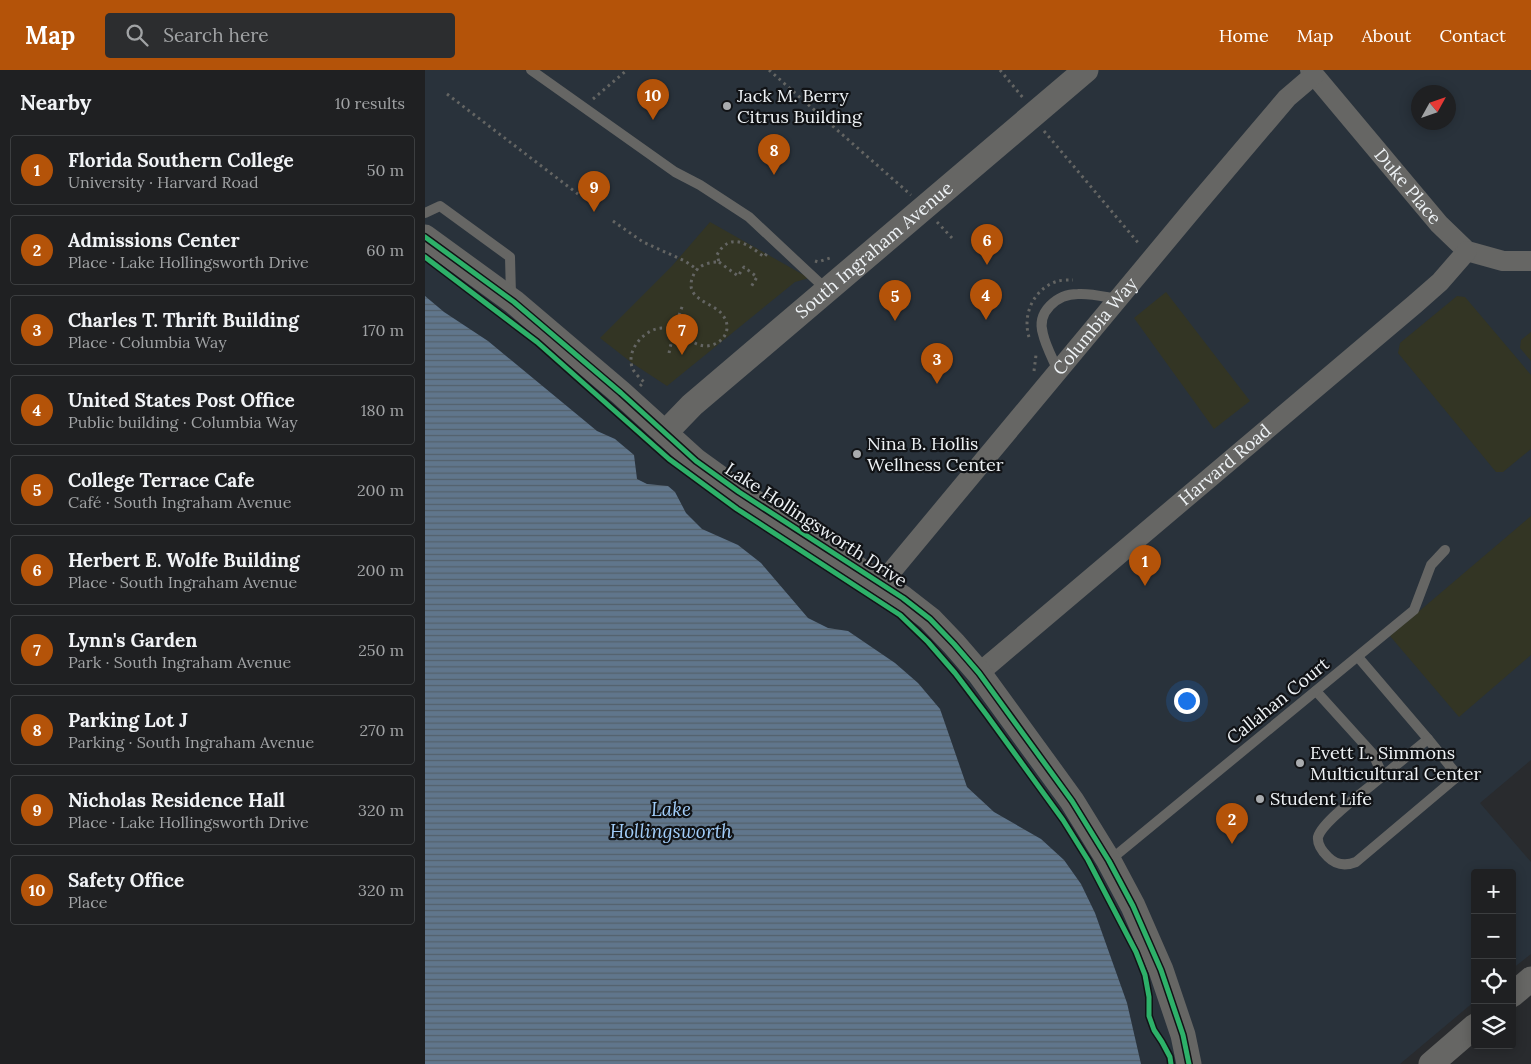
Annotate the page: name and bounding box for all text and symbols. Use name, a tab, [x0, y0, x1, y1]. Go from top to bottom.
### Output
search box	[105, 13, 455, 58]
text: Map	[25, 20, 75, 51]
icon: search	[123, 21, 151, 49]
text: Search here	[163, 23, 269, 47]
text: Home	[1219, 24, 1269, 47]
text: Map	[1297, 24, 1333, 47]
text: About	[1361, 24, 1411, 47]
text: Contact	[1439, 24, 1506, 47]
pin: 10	[637, 79, 669, 120]
place label: Jack M. Berry Citrus Building	[736, 84, 863, 128]
north arrow	[1411, 85, 1456, 130]
text: Nearby	[20, 89, 91, 116]
text: 10 results	[335, 93, 405, 113]
marker: Jack M. Berry Citrus Building	[721, 100, 733, 112]
pin: 8	[758, 134, 790, 175]
street label: Duke Place	[1369, 143, 1447, 229]
text: Florida Southern College	[68, 148, 294, 172]
text: 1	[34, 160, 40, 180]
text: 50 m	[367, 160, 404, 180]
pin: 9	[578, 171, 610, 212]
text: University · Harvard Road	[68, 172, 259, 192]
street label: South Ingraham Avenue	[790, 176, 958, 323]
pin: 6	[971, 224, 1003, 265]
text: Admissions Center	[68, 228, 240, 252]
text: 2	[33, 240, 41, 260]
text: 60 m	[366, 240, 404, 260]
text: Place · Lake Hollingsworth Drive	[68, 252, 309, 272]
street label: Columbia Way	[1048, 272, 1142, 380]
pin: 4	[970, 279, 1002, 320]
pin: 5	[879, 280, 911, 321]
text: Charles T. Thrift Building	[68, 308, 299, 332]
pin: 7	[666, 314, 698, 355]
text: 3	[33, 320, 41, 340]
text: 170 m	[362, 320, 404, 340]
text: Place · Columbia Way	[68, 332, 227, 352]
pin: 3	[921, 343, 953, 384]
text: United States Post Office	[68, 388, 295, 412]
text: 4	[33, 400, 41, 420]
text: 180 m	[361, 400, 404, 420]
text: Public building · Columbia Way	[68, 412, 298, 432]
street label: Harvard Road	[1173, 419, 1276, 510]
place label: Nina B. Hollis Wellness Center	[867, 432, 1004, 476]
marker: Nina B. Hollis Wellness Center	[851, 448, 863, 460]
street label: Lake Hollingsworth Drive	[721, 457, 912, 592]
text: College Terrace Cafe	[68, 468, 254, 492]
text: 5	[33, 480, 41, 500]
text: 200 m	[357, 480, 404, 500]
text: Café · South Ingraham Avenue	[68, 492, 291, 512]
pin: 1	[1129, 545, 1161, 586]
text: Herbert E. Wolfe Building	[68, 548, 300, 572]
text: 6	[32, 560, 42, 580]
text: 200 m	[357, 560, 404, 580]
text: Place · South Ingraham Avenue	[68, 572, 297, 592]
text: Lynn's Garden	[68, 628, 197, 652]
text: 7	[33, 640, 41, 660]
text: 250 m	[358, 640, 404, 660]
text: Park · South Ingraham Avenue	[68, 652, 291, 672]
street label: Callahan Court	[1222, 652, 1334, 749]
your location	[1174, 688, 1200, 714]
text: Parking Lot J	[68, 708, 188, 732]
text: 8	[32, 720, 42, 740]
text: 270 m	[360, 720, 404, 740]
text: Parking · South Ingraham Avenue	[68, 732, 314, 752]
place label: Evett L. Simmons Multicultural Center	[1310, 741, 1482, 785]
marker: Evett L. Simmons Multicultural Center	[1294, 757, 1306, 769]
place label: Student Life	[1270, 787, 1372, 810]
text: Nicholas Residence Hall	[68, 788, 285, 812]
marker: Student Life	[1254, 793, 1266, 805]
water label: Lake Hollingsworth	[610, 797, 732, 843]
text: 9	[32, 800, 42, 820]
text: 320 m	[358, 800, 404, 820]
pin: 2	[1216, 803, 1248, 844]
text: Place · Lake Hollingsworth Drive	[68, 812, 309, 832]
text: Safety Office	[68, 868, 184, 892]
map controls	[1471, 869, 1516, 1049]
button: +	[1471, 869, 1516, 914]
text: 10	[29, 880, 45, 900]
text: 320 m	[358, 880, 404, 900]
text: Place	[68, 892, 107, 912]
button: −	[1471, 914, 1516, 959]
button: locate	[1471, 959, 1516, 1004]
button: layers	[1471, 1004, 1516, 1049]

